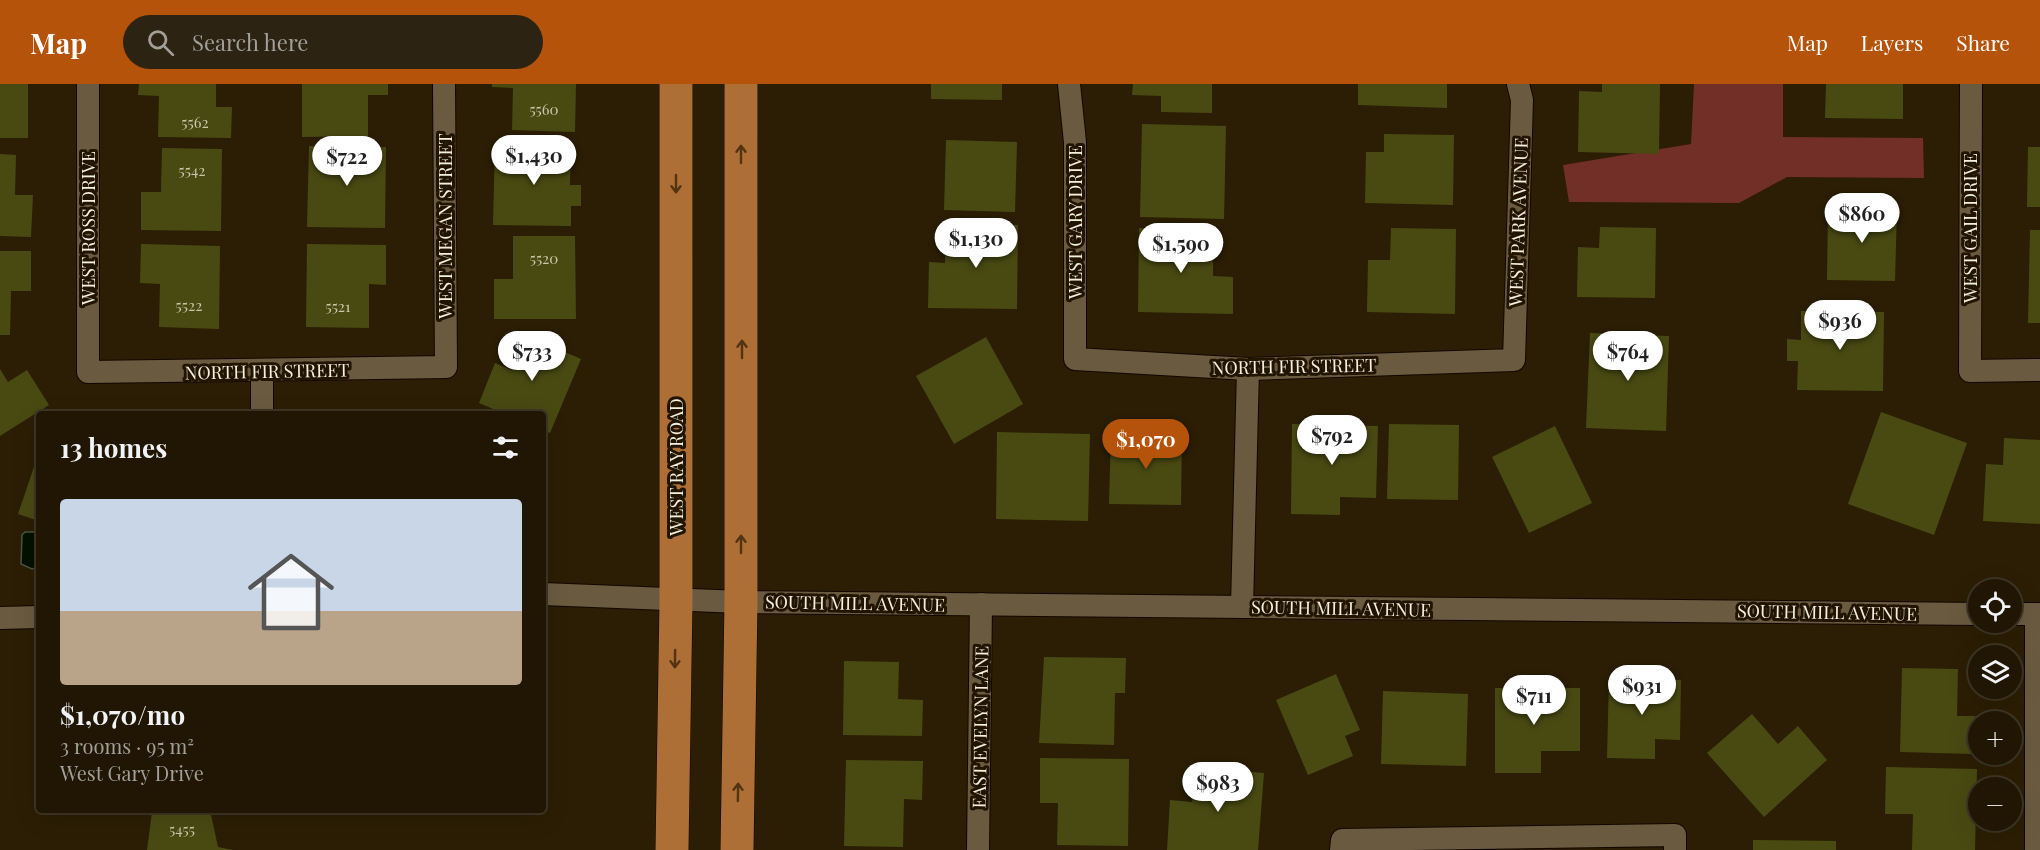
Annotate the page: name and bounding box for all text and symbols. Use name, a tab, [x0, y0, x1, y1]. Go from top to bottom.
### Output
search box	[123, 15, 543, 69]
text: Map	[30, 24, 87, 61]
icon: search	[144, 26, 177, 59]
text: Search here	[192, 27, 308, 57]
text: Map	[1787, 28, 1828, 56]
text: Layers	[1861, 28, 1923, 56]
text: Share	[1956, 28, 2010, 56]
house number: 5560	[529, 99, 559, 119]
house number: 5562	[181, 112, 209, 132]
street label: WEST MEGAN STREET	[433, 133, 457, 320]
pin: $1,430	[485, 135, 583, 186]
pin: $722	[311, 136, 383, 187]
street label: WEST PARK AVENUE	[1503, 137, 1533, 308]
text: $1,430	[505, 141, 563, 168]
text: $722	[326, 142, 368, 169]
one-way arrow	[735, 144, 747, 164]
street label: WEST GARY DRIVE	[1063, 145, 1087, 300]
street label: WEST ROSS DRIVE	[76, 151, 100, 306]
street label: WEST GAIL DRIVE	[1958, 153, 1982, 304]
house number: 5542	[178, 160, 206, 180]
one-way arrow	[670, 174, 682, 194]
pin: $860	[1826, 193, 1898, 244]
text: $860	[1839, 199, 1885, 226]
pin: $1,130	[927, 218, 1025, 269]
pin: $1,590	[1132, 223, 1230, 274]
text: $1,130	[949, 224, 1003, 251]
text: $1,590	[1152, 229, 1210, 256]
house number: 5520	[530, 248, 558, 268]
house number: 5522	[176, 295, 202, 315]
house number: 5521	[325, 296, 351, 316]
pin: $936	[1804, 300, 1876, 351]
text: $936	[1818, 306, 1862, 333]
pin: $733	[496, 331, 568, 382]
pin: $764	[1592, 331, 1664, 382]
text: $733	[512, 337, 552, 364]
text: $764	[1607, 337, 1649, 364]
one-way arrow	[736, 339, 748, 359]
street label: NORTH FIR STREET	[1212, 353, 1376, 379]
street label: NORTH FIR STREET	[185, 358, 349, 384]
street label: WEST RAY ROAD	[664, 398, 688, 537]
pin: $792	[1296, 415, 1368, 466]
pin: $1,070	[1097, 419, 1195, 470]
text: $792	[1311, 421, 1353, 448]
text: $1,070	[1116, 425, 1176, 452]
text: 13 homes	[60, 430, 167, 465]
icon: filters	[489, 431, 522, 464]
one-way arrow	[735, 534, 747, 554]
icon: home	[237, 538, 345, 646]
map controls	[1968, 579, 2022, 831]
button: locate	[1968, 579, 2022, 633]
street label: SOUTH MILL AVENUE	[765, 589, 945, 617]
street label: SOUTH MILL AVENUE	[1251, 594, 1431, 622]
street label: SOUTH MILL AVENUE	[1737, 598, 1917, 626]
street label: EAST EVELYN LANE	[967, 645, 993, 809]
button: layers	[1968, 645, 2022, 699]
one-way arrow	[669, 649, 681, 669]
pin: $931	[1606, 665, 1678, 716]
text: $931	[1622, 671, 1662, 698]
pin: $711	[1498, 675, 1570, 726]
text: $711	[1516, 681, 1552, 708]
text: $1,070/mo	[60, 697, 185, 732]
button: +	[1968, 711, 2022, 765]
text: 3 rooms · 95 m²	[60, 732, 194, 759]
text: West Gary Drive	[60, 759, 204, 786]
pin: $983	[1182, 762, 1254, 813]
text: $983	[1196, 768, 1240, 795]
button: −	[1968, 777, 2022, 831]
one-way arrow	[732, 782, 744, 802]
house number: 5455	[169, 819, 195, 839]

